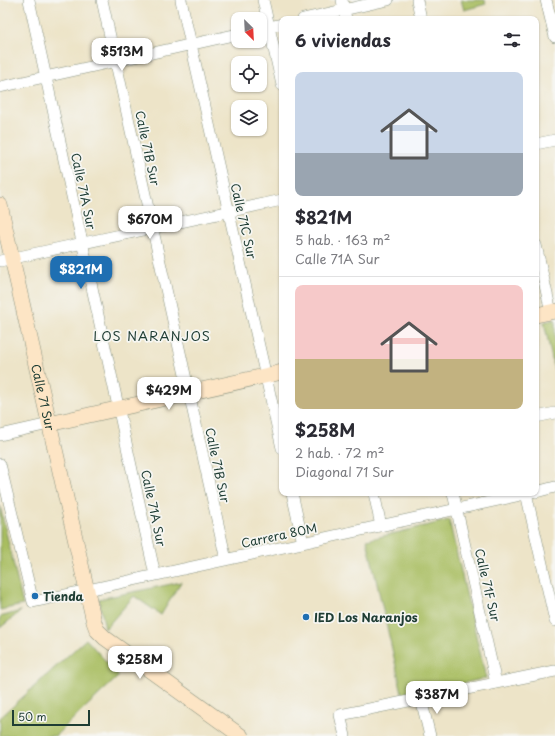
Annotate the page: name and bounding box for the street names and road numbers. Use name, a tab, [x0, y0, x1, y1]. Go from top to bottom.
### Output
street label: Calle 71B Sur	[131, 109, 165, 188]
street label: Calle 71A Sur	[67, 151, 101, 231]
street label: Calle 71C Sur	[227, 181, 262, 261]
street label: Calle 71 Sur	[27, 362, 60, 433]
street label: Calle 71B Sur	[201, 426, 235, 505]
street label: Calle 71A Sur	[137, 468, 171, 548]
street label: Carrera 80M	[239, 518, 319, 552]
street label: Calle 71F Sur	[471, 547, 505, 624]

